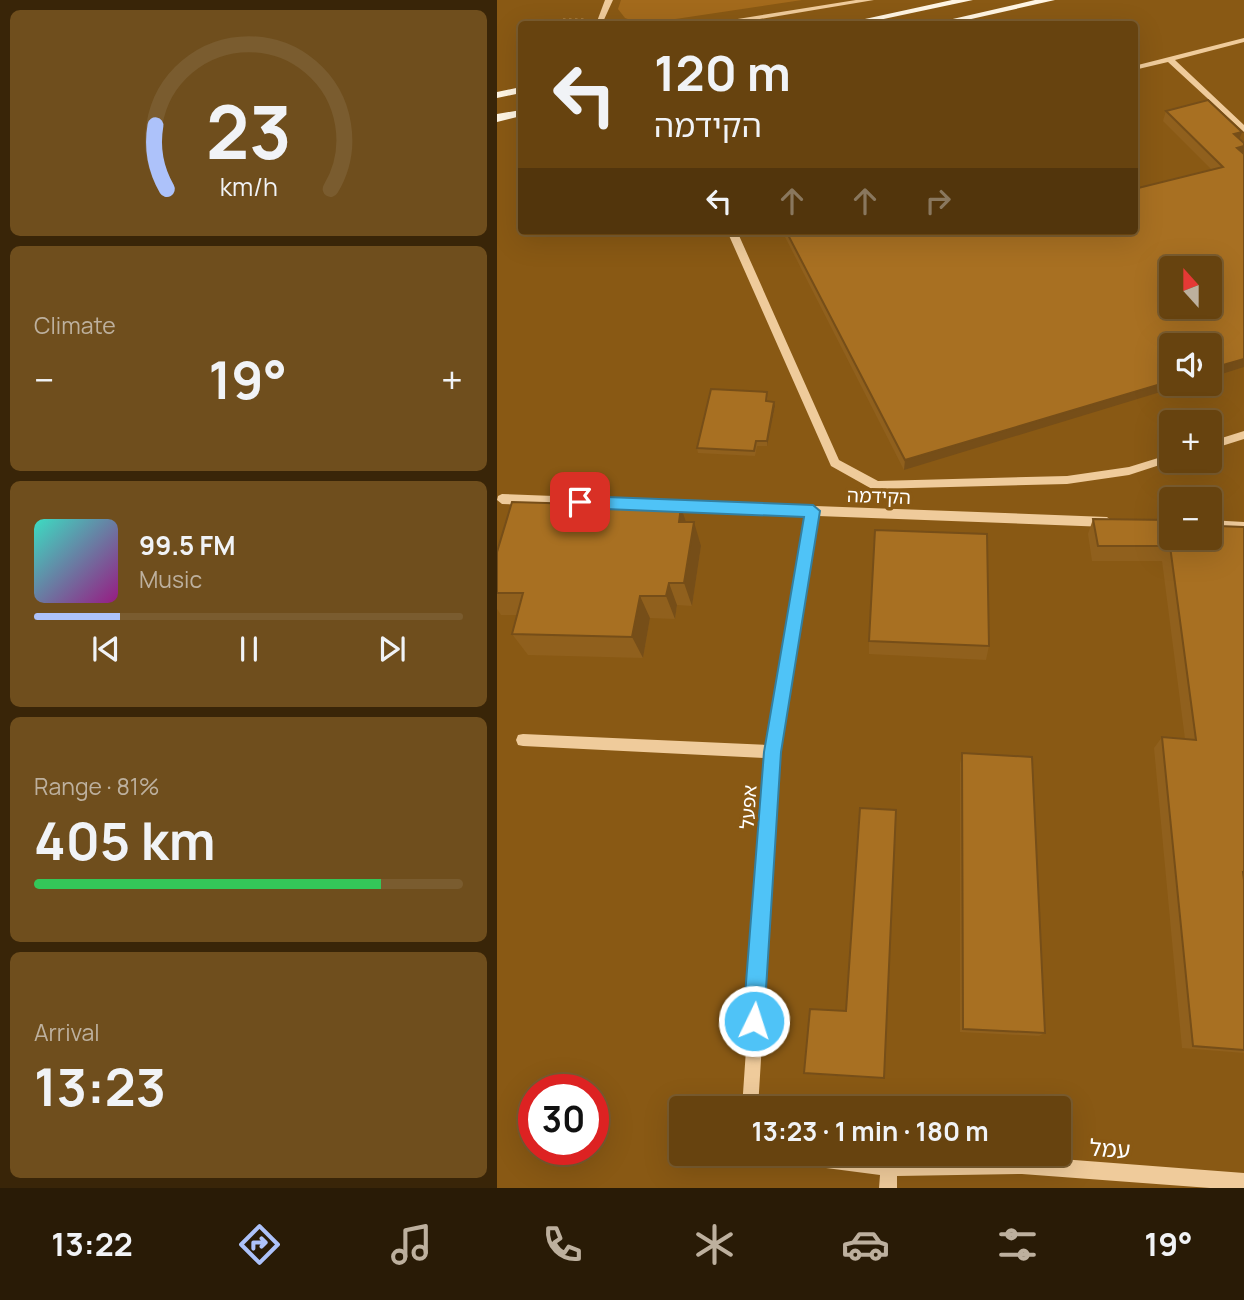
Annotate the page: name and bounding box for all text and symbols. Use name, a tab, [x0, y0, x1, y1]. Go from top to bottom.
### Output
text: 120 m	[654, 39, 791, 106]
icon: left	[539, 49, 630, 140]
text: 23	[206, 81, 291, 181]
text: הקידמה	[654, 103, 762, 147]
text: km/h	[219, 169, 278, 204]
icon: left	[700, 182, 738, 220]
icon: ahead	[773, 182, 811, 220]
icon: ahead	[846, 182, 884, 220]
icon: right	[919, 182, 957, 220]
north arrow	[1159, 256, 1221, 318]
map controls	[1159, 256, 1222, 550]
text: Climate	[34, 309, 116, 341]
button: sound	[1159, 333, 1222, 396]
text: 19°	[209, 344, 287, 415]
text: −	[34, 353, 55, 405]
text: +	[441, 353, 463, 405]
button: +	[1159, 410, 1222, 473]
pin	[550, 472, 610, 532]
street label: הקידמה	[847, 482, 911, 510]
icon: arrive	[561, 483, 599, 521]
button: −	[1159, 487, 1222, 550]
text: 99.5 FM	[139, 527, 235, 563]
text: Music	[139, 563, 202, 595]
icon: previous	[87, 630, 125, 668]
icon: pause	[230, 630, 268, 668]
icon: next	[373, 630, 411, 668]
text: Range · 81%	[34, 770, 159, 802]
street label: אפעל	[733, 784, 763, 830]
text: 405 km	[34, 805, 215, 876]
position arrow	[717, 984, 791, 1058]
text: Arrival	[34, 1016, 100, 1048]
text: 13:23	[34, 1051, 166, 1122]
speed limit sign: 30	[518, 1074, 609, 1165]
text: 13:23 · 1 min · 180 m	[751, 1113, 989, 1149]
street label: עמל	[1089, 1131, 1132, 1165]
icon: directions	[235, 1220, 284, 1269]
icon: music	[387, 1220, 436, 1269]
icon: phone	[538, 1220, 587, 1269]
icon: climate	[690, 1220, 739, 1269]
icon: car	[841, 1220, 890, 1269]
icon: filters	[993, 1220, 1042, 1269]
text: 13:22	[51, 1222, 133, 1266]
text: 19°	[1144, 1222, 1193, 1266]

